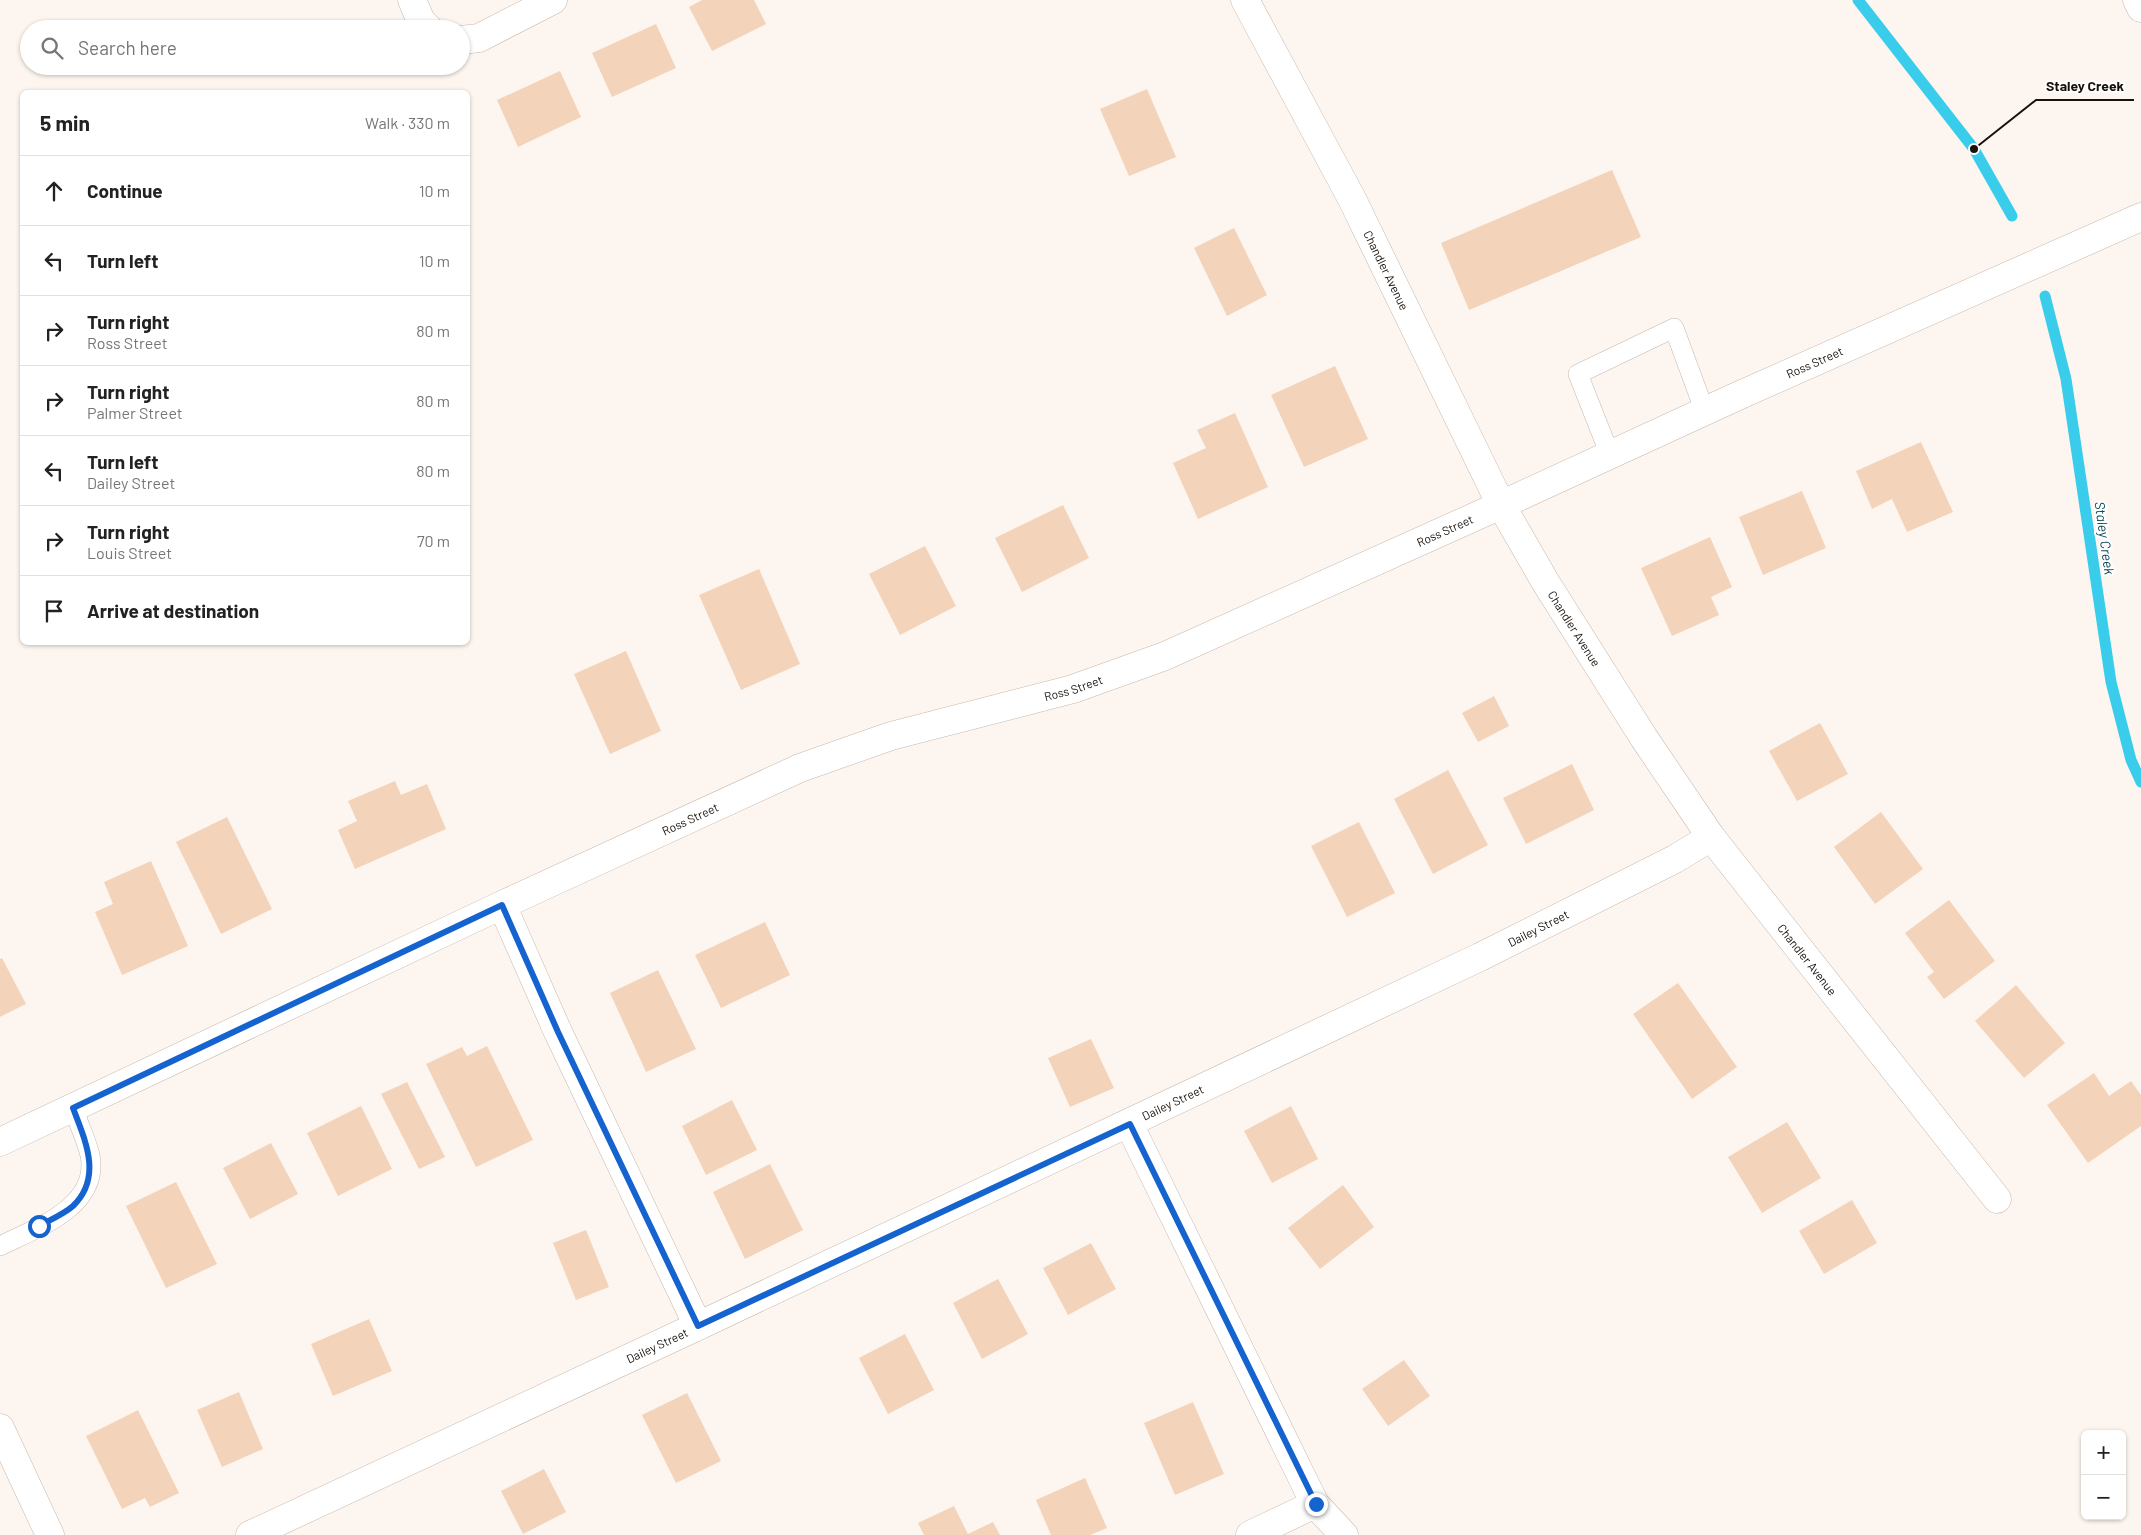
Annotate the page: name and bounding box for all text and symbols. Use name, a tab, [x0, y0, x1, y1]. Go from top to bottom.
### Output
search box	[20, 20, 470, 75]
icon: search	[38, 34, 66, 62]
text: Search here	[78, 36, 177, 59]
callout: Staley Creek	[2036, 71, 2134, 100]
text: Staley Creek	[2046, 77, 2125, 94]
text: 5 min	[40, 110, 90, 135]
text: Walk · 330 m	[365, 113, 450, 132]
icon: ahead	[40, 177, 68, 205]
text: Continue	[87, 179, 163, 202]
text: 10 m	[419, 181, 450, 200]
street label: Chandler Avenue	[1361, 228, 1412, 312]
icon: left	[40, 247, 68, 275]
text: Turn left	[87, 249, 158, 272]
text: 10 m	[419, 251, 450, 270]
text: Turn right	[87, 310, 169, 333]
icon: right	[40, 317, 68, 345]
text: 80 m	[416, 321, 450, 340]
text: Ross Street	[87, 333, 168, 352]
street label: Ross Street	[1784, 343, 1845, 381]
text: Turn right	[87, 380, 169, 403]
icon: right	[40, 387, 68, 415]
text: 80 m	[416, 391, 450, 410]
text: Palmer Street	[87, 403, 183, 422]
text: Turn left	[87, 450, 158, 473]
icon: left	[40, 457, 68, 485]
text: 80 m	[416, 461, 450, 480]
text: Dailey Street	[87, 473, 175, 492]
water label: Staley Creek	[2091, 500, 2119, 576]
street label: Ross Street	[1414, 512, 1475, 549]
text: Turn right	[87, 520, 169, 543]
icon: right	[40, 527, 68, 555]
text: 70 m	[417, 531, 450, 550]
text: Louis Street	[87, 543, 172, 562]
street label: Chandler Avenue	[1546, 588, 1604, 669]
icon: arrive	[40, 597, 68, 625]
text: Arrive at destination	[87, 599, 259, 622]
street label: Ross Street	[1042, 672, 1104, 703]
street label: Ross Street	[660, 800, 720, 838]
street label: Dailey Street	[1505, 907, 1571, 949]
street label: Chandler Avenue	[1775, 921, 1840, 998]
street label: Dailey Street	[1139, 1082, 1205, 1123]
route start	[28, 1215, 51, 1238]
street label: Dailey Street	[624, 1325, 690, 1366]
map controls	[2081, 1430, 2126, 1520]
button: +	[2081, 1430, 2126, 1475]
button: −	[2081, 1475, 2126, 1520]
route end	[1305, 1493, 1328, 1516]

